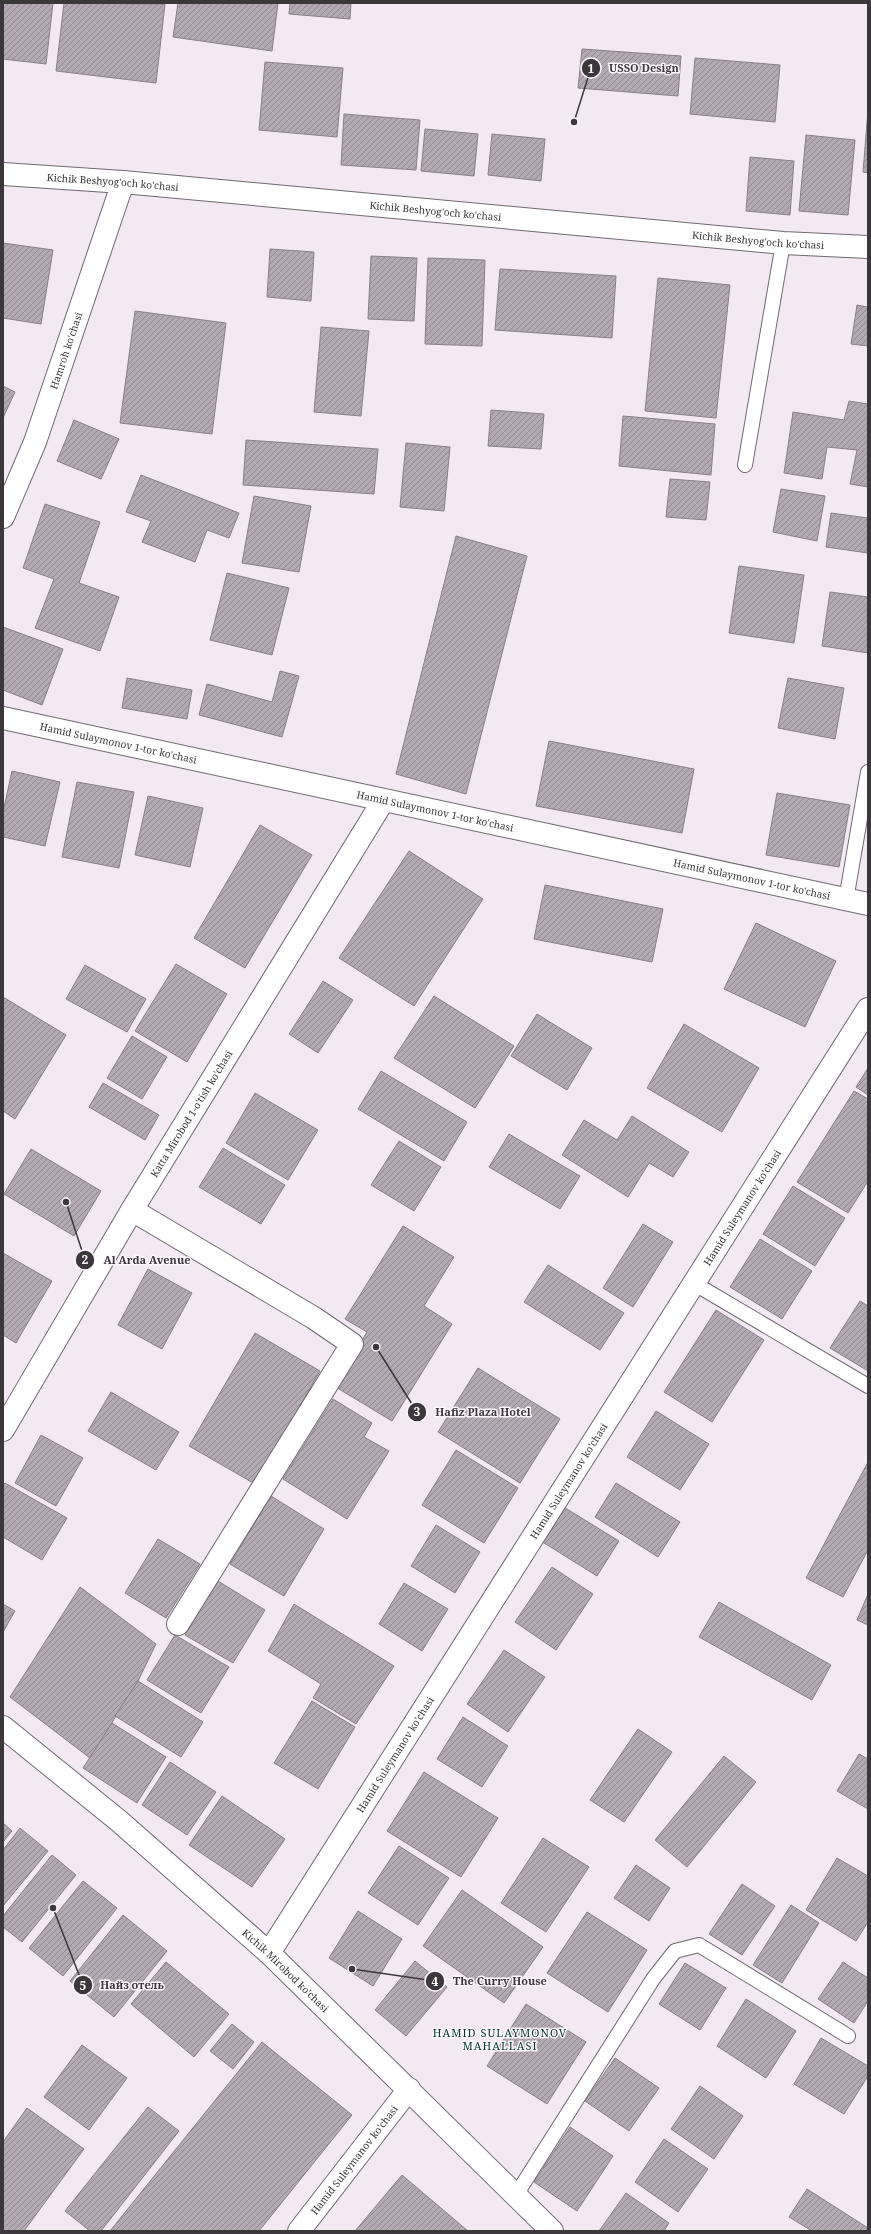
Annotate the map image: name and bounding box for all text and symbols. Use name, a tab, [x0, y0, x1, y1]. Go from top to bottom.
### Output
callout: USSO Design	[581, 57, 687, 80]
text: 1	[588, 60, 595, 77]
text: USSO Design	[609, 60, 680, 75]
street label: Kichik Beshyog'och ko'chasi	[46, 170, 180, 194]
street label: Kichik Beshyog'och ko'chasi	[369, 198, 503, 224]
street label: Kichik Beshyog'och ko'chasi	[692, 228, 825, 252]
street label: Hamroh ko'chasi	[46, 309, 86, 391]
street label: Hamid Sulaymonov 1-tor ko'chasi	[39, 719, 199, 767]
street label: Hamid Sulaymonov 1-tor ko'chasi	[355, 787, 516, 835]
street label: Hamid Sulaymonov 1-tor ko'chasi	[672, 855, 832, 903]
street label: Katta Mirobod 1-o'tish ko'chasi	[147, 1047, 236, 1180]
street label: Hamid Suleymanov ko'chasi	[700, 1146, 785, 1268]
callout: Al Arda Avenue	[75, 1248, 198, 1271]
text: 2	[82, 1251, 89, 1268]
text: Al Arda Avenue	[103, 1252, 191, 1267]
callout: Hafiz Plaza Hotel	[407, 1400, 538, 1423]
text: 3	[414, 1403, 421, 1420]
text: Hafiz Plaza Hotel	[435, 1404, 531, 1419]
street label: Hamid Suleymanov ko'chasi	[526, 1420, 611, 1542]
street label: Hamid Suleymanov ko'chasi	[353, 1693, 437, 1815]
street label: Kichik Mirobod ko'chasi	[239, 1926, 333, 2016]
callout: The Curry House	[425, 1970, 554, 1993]
text: 4	[432, 1973, 439, 1990]
text: The Curry House	[453, 1973, 547, 1988]
callout: Найз отель	[73, 1974, 172, 1997]
text: 5	[80, 1977, 87, 1994]
text: Найз отель	[100, 1977, 164, 1992]
district label: HAMID SULAYMONOV MAHALLASI	[433, 2025, 567, 2053]
street label: Hamid Suleymanov ko'chasi	[307, 2102, 401, 2217]

